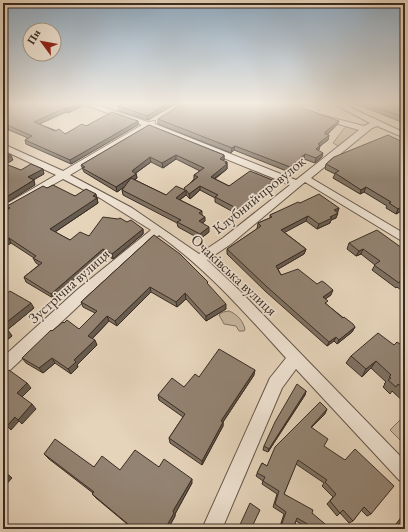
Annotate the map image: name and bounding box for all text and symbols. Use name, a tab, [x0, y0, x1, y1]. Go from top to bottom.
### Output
north arrow	[22, 22, 62, 62]
text: Пн	[24, 26, 44, 47]
street label: Клубний провулок	[208, 151, 309, 238]
street label: Очаківська вулиця	[187, 230, 282, 320]
street label: Зустрічна вулиця	[24, 244, 113, 327]

